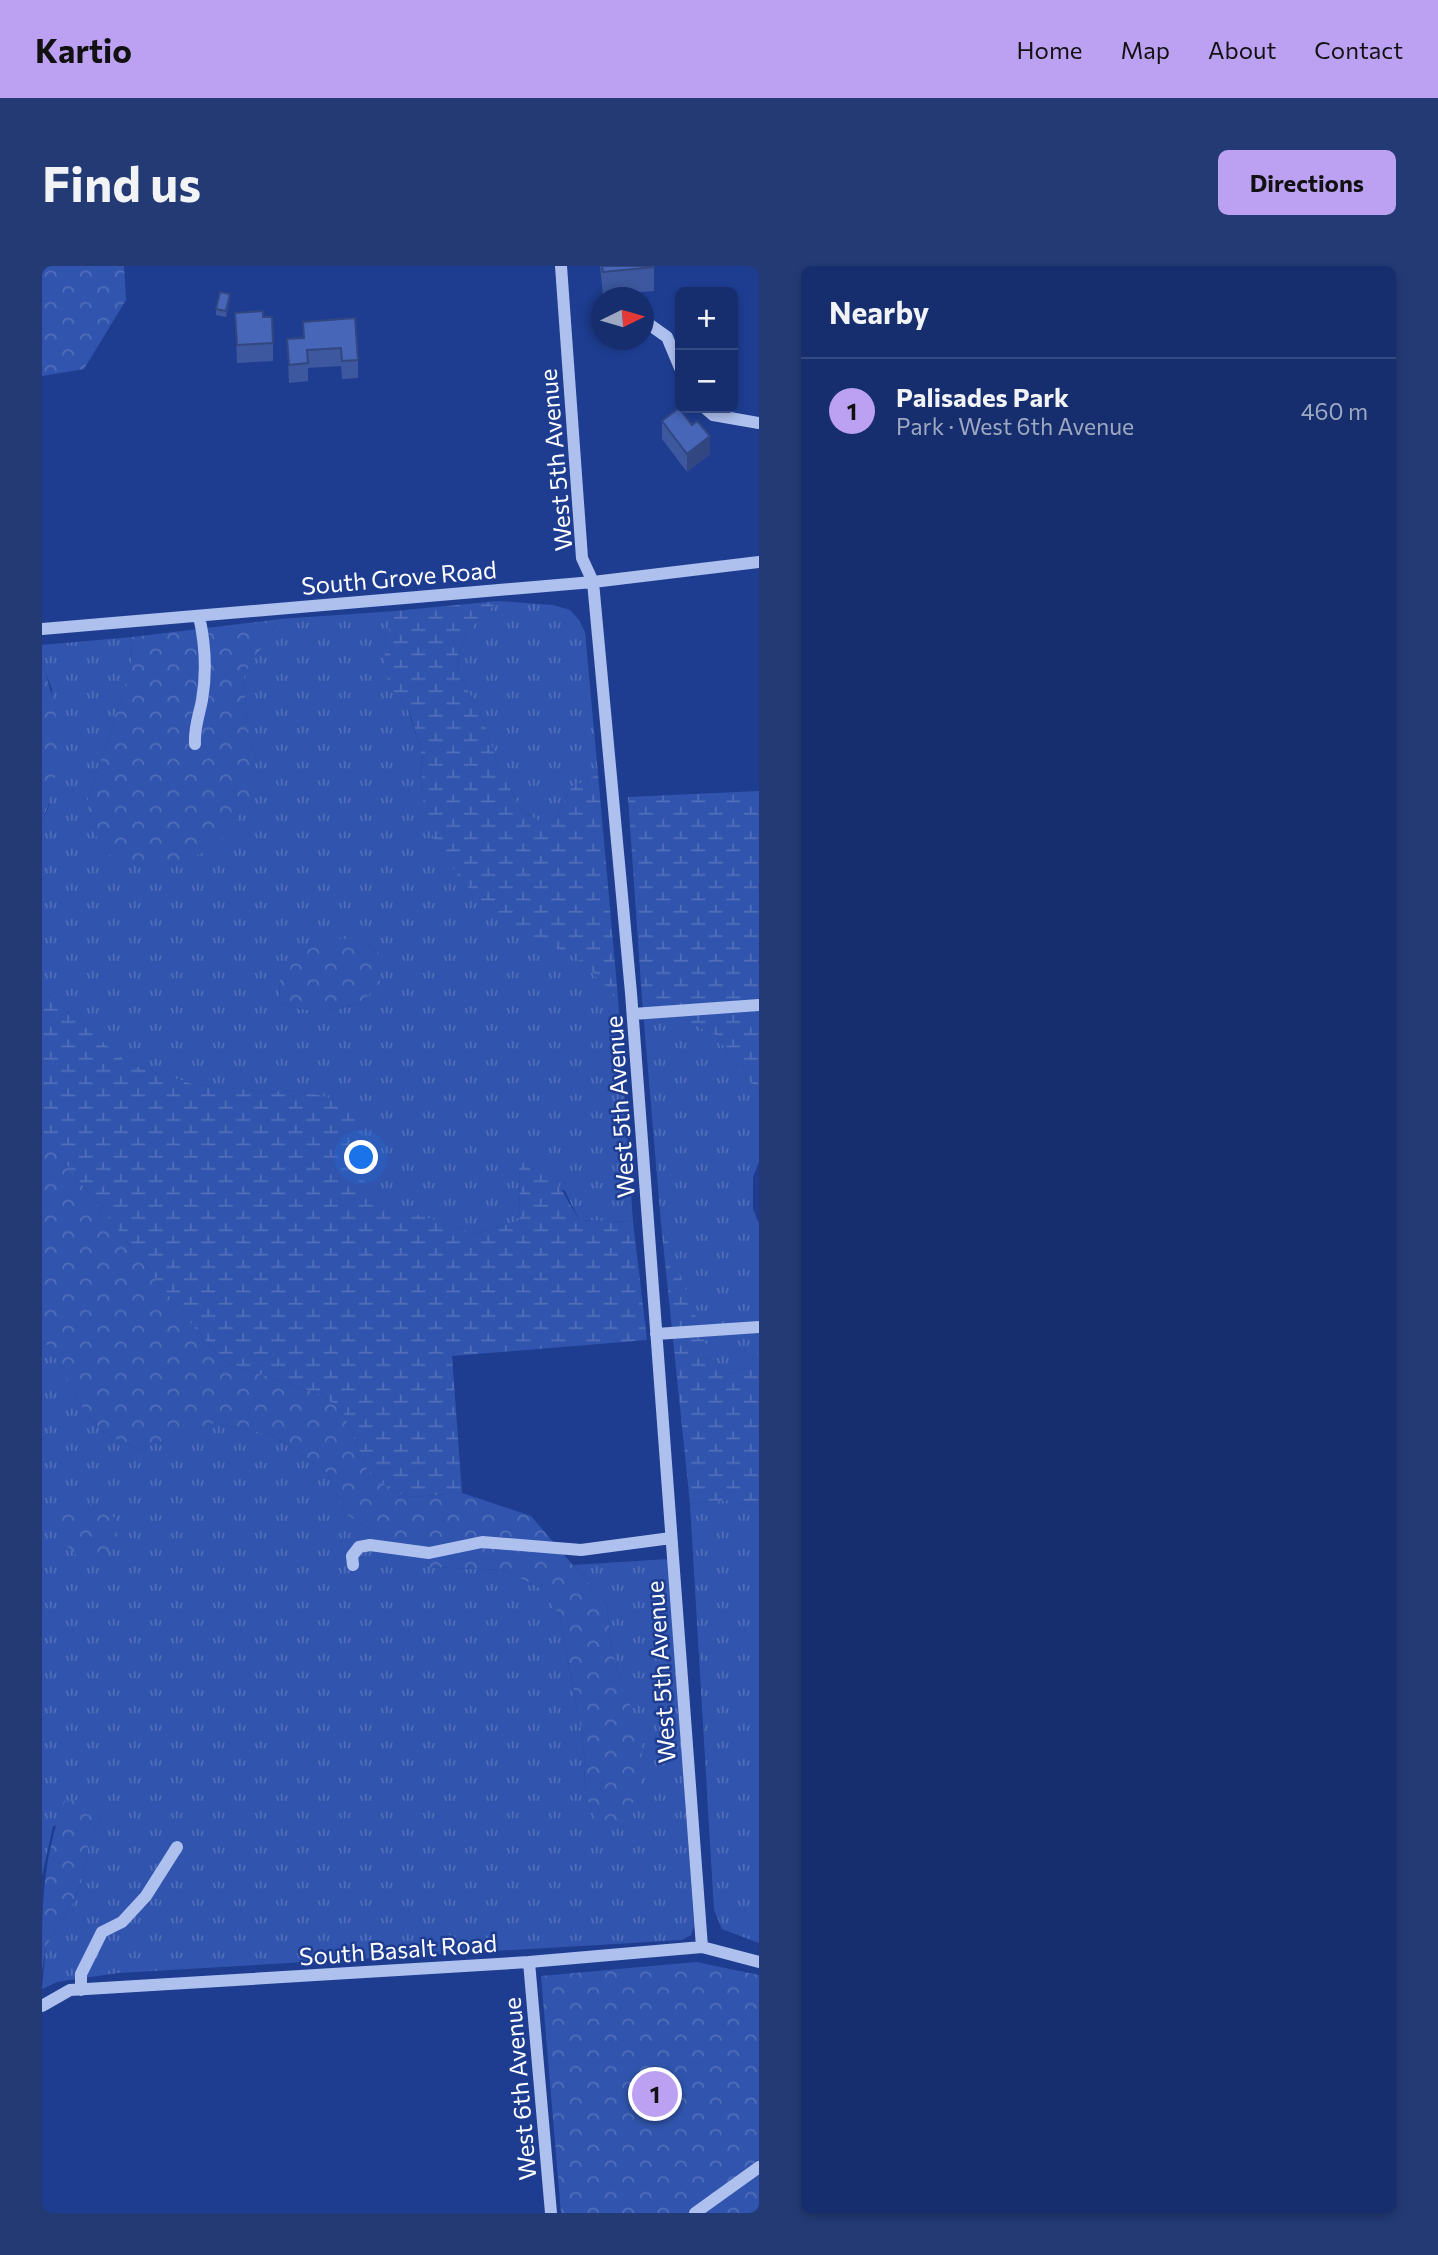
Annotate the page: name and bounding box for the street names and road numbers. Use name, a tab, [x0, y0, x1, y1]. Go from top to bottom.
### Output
street label: West 5th Avenue	[533, 368, 577, 552]
street label: South Grove Road	[300, 554, 498, 600]
street label: West 5th Avenue	[598, 1015, 640, 1199]
street label: West 5th Avenue	[639, 1580, 681, 1764]
street label: South Basalt Road	[298, 1928, 498, 1970]
street label: West 6th Avenue	[497, 1996, 541, 2182]

